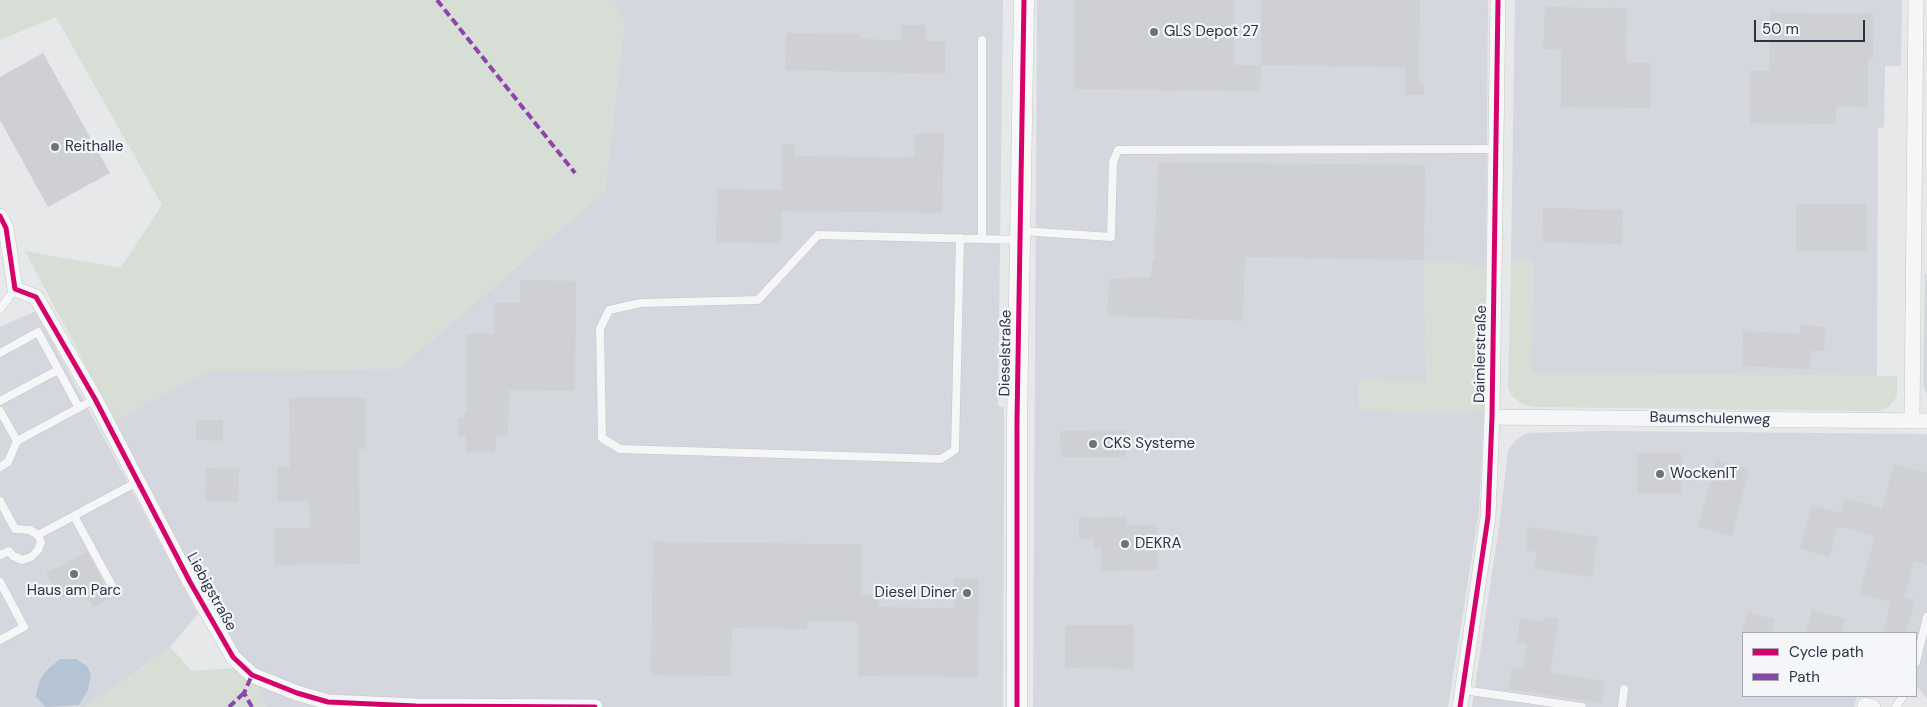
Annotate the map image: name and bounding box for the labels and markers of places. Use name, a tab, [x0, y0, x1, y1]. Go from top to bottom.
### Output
place label: GLS Depot 27	[1164, 23, 1259, 41]
marker: GLS Depot 27	[1148, 26, 1160, 38]
place label: Reithalle	[65, 138, 123, 156]
marker: Reithalle	[49, 141, 61, 153]
place label: CKS Systeme	[1103, 435, 1195, 453]
marker: CKS Systeme	[1087, 438, 1099, 450]
place label: WockenIT	[1670, 465, 1737, 483]
marker: WockenIT	[1654, 468, 1666, 480]
place label: DEKRA	[1135, 535, 1181, 553]
marker: DEKRA	[1119, 538, 1131, 550]
marker: Haus am Parc	[68, 568, 80, 580]
place label: Haus am Parc	[27, 582, 121, 600]
place label: Diesel Diner	[875, 584, 957, 602]
marker: Diesel Diner	[961, 587, 973, 599]

